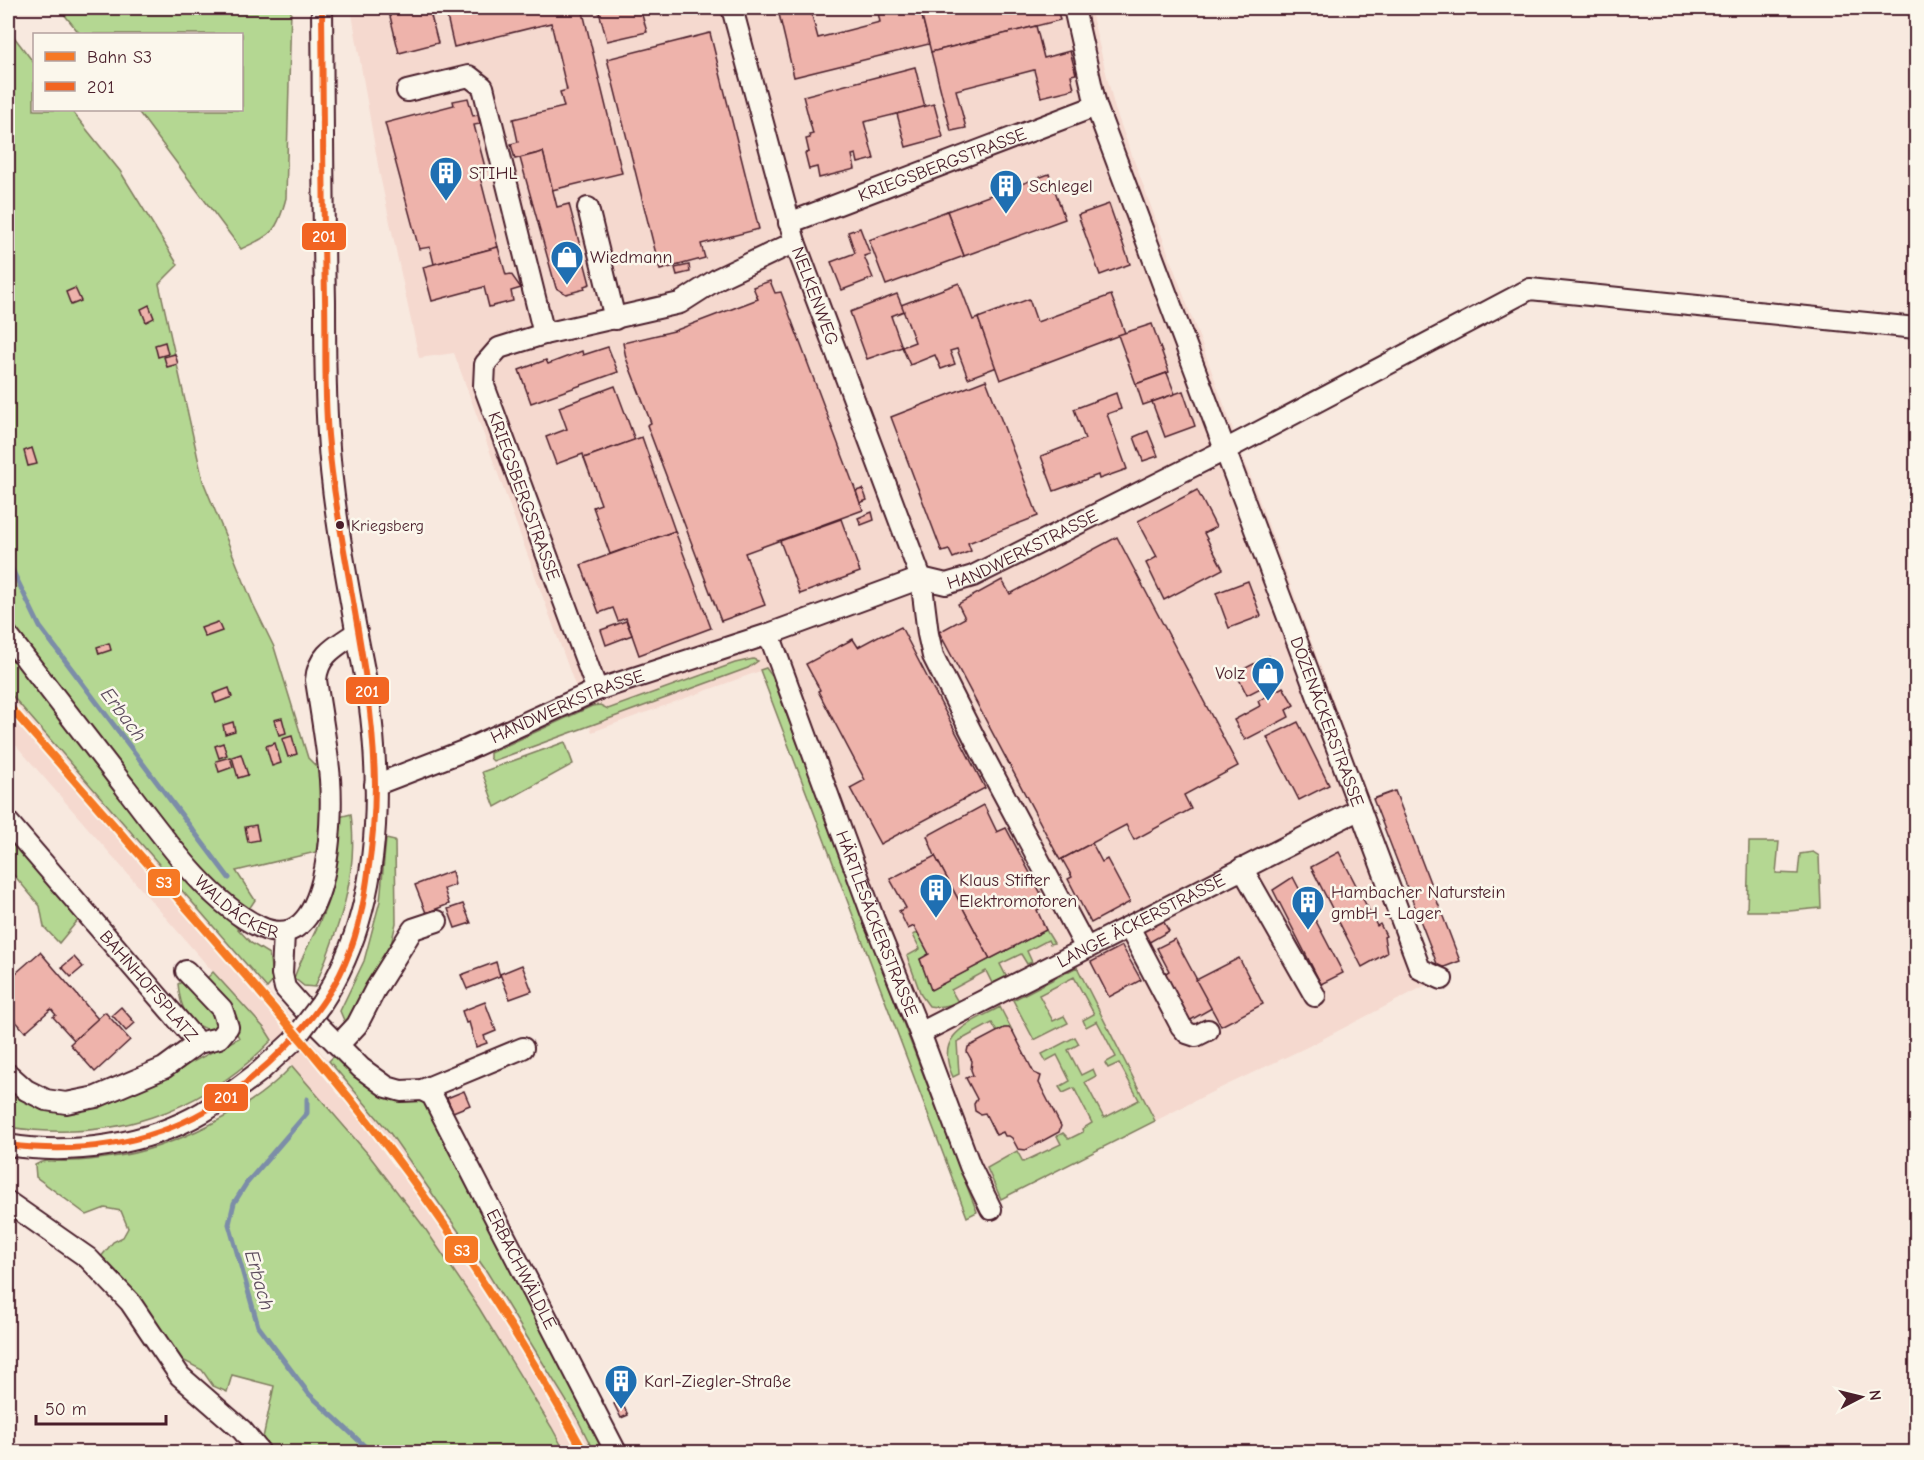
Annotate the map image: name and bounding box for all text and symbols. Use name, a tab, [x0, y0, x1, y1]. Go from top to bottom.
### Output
legend	[33, 33, 243, 111]
text: Bahn S3	[87, 47, 152, 68]
text: 201	[87, 77, 115, 98]
street label: KRIEGSBERGSTRASSE	[855, 123, 1030, 207]
building icon: STIHL	[428, 155, 464, 202]
place label: STIHL	[469, 163, 517, 184]
building icon: Schlegel	[988, 168, 1024, 215]
place label: Schlegel	[1029, 176, 1093, 197]
line badge: 201	[301, 222, 347, 251]
text: 201	[312, 228, 336, 246]
shop icon: Wiedmann	[549, 239, 585, 286]
street label: NELKENWEG	[787, 244, 843, 349]
place label: Wiedmann	[590, 247, 672, 268]
street label: KRIEGSBERGSTRASSE	[483, 409, 564, 584]
street label: HANDWERKSTRASSE	[945, 505, 1102, 594]
place label: Kriegsberg	[351, 517, 424, 535]
marker: Kriegsberg	[334, 519, 346, 531]
street label: DÖZENÄCKERSTRASSE	[1285, 634, 1368, 810]
shop icon: Volz	[1250, 655, 1286, 702]
place label: Volz	[1215, 663, 1245, 684]
street label: HANDWERKSTRASSE	[487, 665, 647, 748]
line badge: 201	[345, 676, 390, 705]
water label: Erbach	[96, 683, 151, 746]
text: 201	[355, 683, 379, 701]
street label: HÄRTLESÄCKERSTRASSE	[831, 828, 922, 1020]
line badge: S3	[147, 868, 181, 897]
street label: LANGE ÄCKERSTRASSE	[1054, 869, 1229, 972]
place label: Klaus Stifter Elektromotoren	[959, 870, 1077, 912]
street label: WALDÄCKER	[190, 871, 280, 943]
building icon: Klaus Stifter Elektromotoren	[918, 872, 954, 919]
text: S3	[156, 874, 172, 892]
place label: Hambacher Naturstein gmbH - Lager	[1331, 882, 1505, 924]
building icon: Hambacher Naturstein gmbH - Lager	[1290, 884, 1326, 931]
street label: BAHNHOFSPLATZ	[95, 926, 202, 1046]
line badge: 201	[203, 1083, 249, 1112]
text: 201	[214, 1089, 238, 1107]
street label: ERBACHWÄLDLE	[482, 1206, 561, 1333]
line badge: S3	[444, 1235, 479, 1264]
text: S3	[454, 1242, 470, 1260]
water label: Erbach	[240, 1247, 279, 1313]
building icon: Karl-Ziegler-Straße	[603, 1363, 639, 1410]
north arrow	[1831, 1367, 1891, 1427]
place label: Karl-Ziegler-Straße	[644, 1371, 791, 1392]
scale bar	[36, 1388, 166, 1426]
text: N	[1865, 1389, 1884, 1402]
text: 50 m	[45, 1399, 87, 1420]

